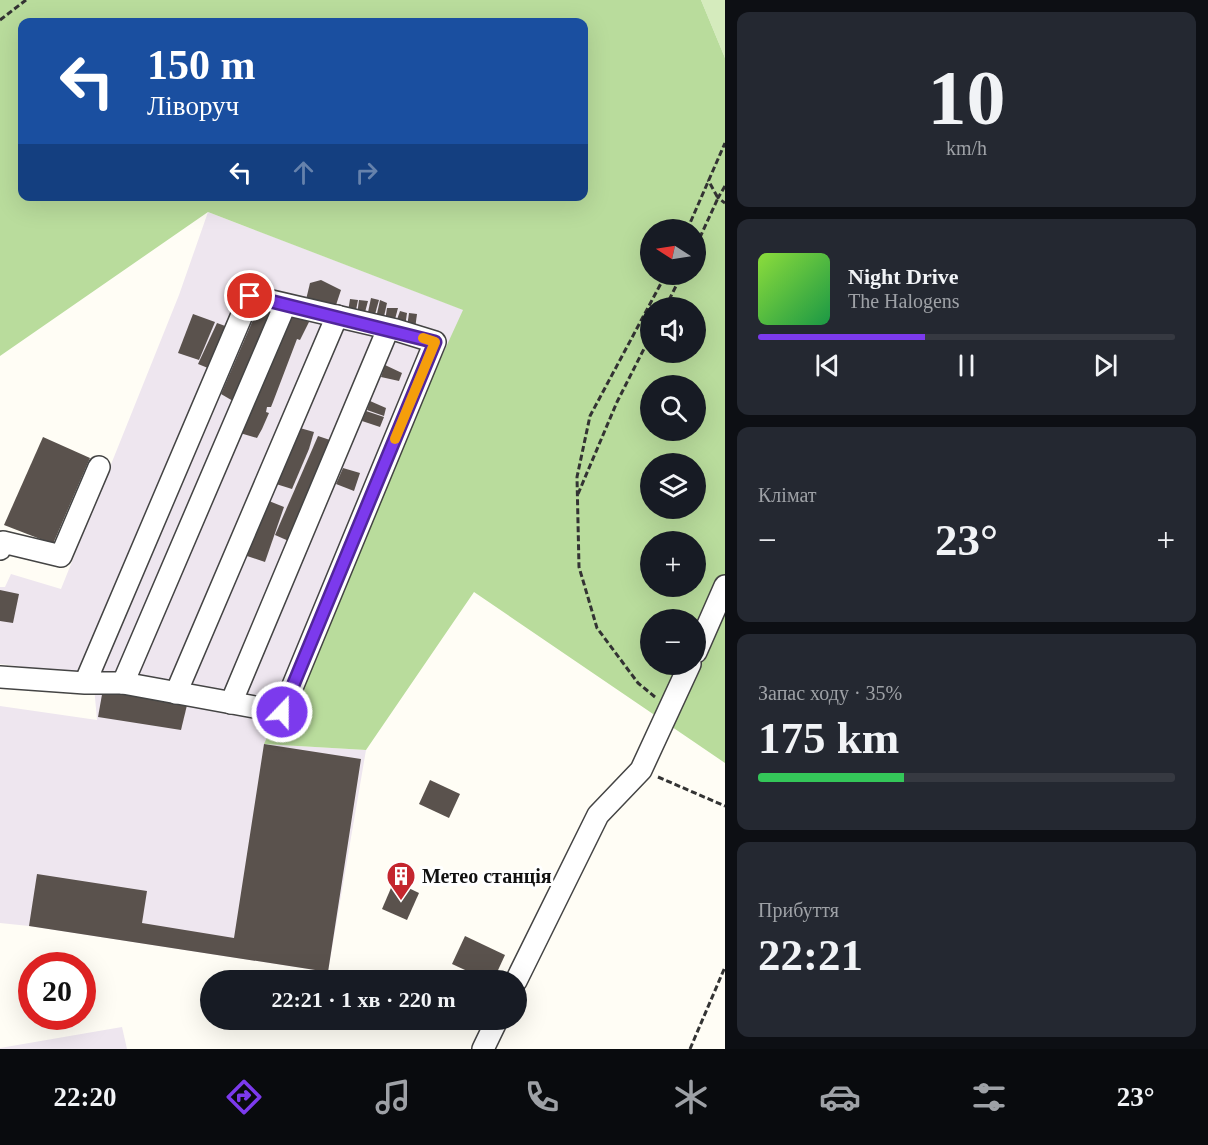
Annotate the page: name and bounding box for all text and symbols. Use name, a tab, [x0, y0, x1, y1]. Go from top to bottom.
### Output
icon: left	[48, 42, 126, 120]
text: 150 m	[147, 42, 256, 88]
text: 10	[928, 54, 1006, 141]
text: Ліворуч	[147, 91, 239, 121]
text: km/h	[946, 137, 987, 159]
icon: left	[224, 156, 257, 189]
icon: ahead	[287, 156, 320, 189]
icon: right	[350, 156, 383, 189]
north arrow	[640, 219, 706, 285]
map controls	[640, 219, 706, 675]
text: Night Drive	[848, 264, 959, 289]
pin	[224, 270, 275, 321]
icon: arrive	[233, 279, 266, 312]
text: The Halogens	[848, 290, 960, 312]
button: sound	[640, 297, 706, 363]
icon: previous	[811, 349, 844, 382]
icon: pause	[950, 349, 983, 382]
icon: next	[1089, 349, 1122, 382]
button: search	[640, 375, 706, 441]
button: layers	[640, 453, 706, 519]
text: Клімат	[758, 484, 817, 506]
text: 23°	[935, 515, 998, 565]
text: −	[758, 522, 777, 558]
text: +	[1156, 522, 1175, 558]
button: +	[640, 531, 706, 597]
button: −	[640, 609, 706, 675]
position arrow	[250, 680, 314, 744]
text: Запас ходу · 35%	[758, 682, 902, 704]
text: 175 km	[758, 713, 899, 763]
building icon: Метео станція	[385, 860, 417, 902]
place label: Метео станція	[422, 865, 552, 887]
text: Прибуття	[758, 899, 839, 921]
text: 22:21	[758, 930, 863, 980]
speed limit sign: 20	[18, 952, 96, 1030]
text: 22:21 · 1 хв · 220 m	[271, 987, 456, 1012]
icon: directions	[223, 1076, 265, 1118]
icon: music	[372, 1076, 414, 1118]
icon: phone	[521, 1076, 563, 1118]
icon: climate	[670, 1076, 712, 1118]
icon: car	[819, 1076, 861, 1118]
icon: filters	[968, 1076, 1010, 1118]
text: 22:20	[53, 1082, 116, 1112]
text: 23°	[1117, 1082, 1154, 1112]

